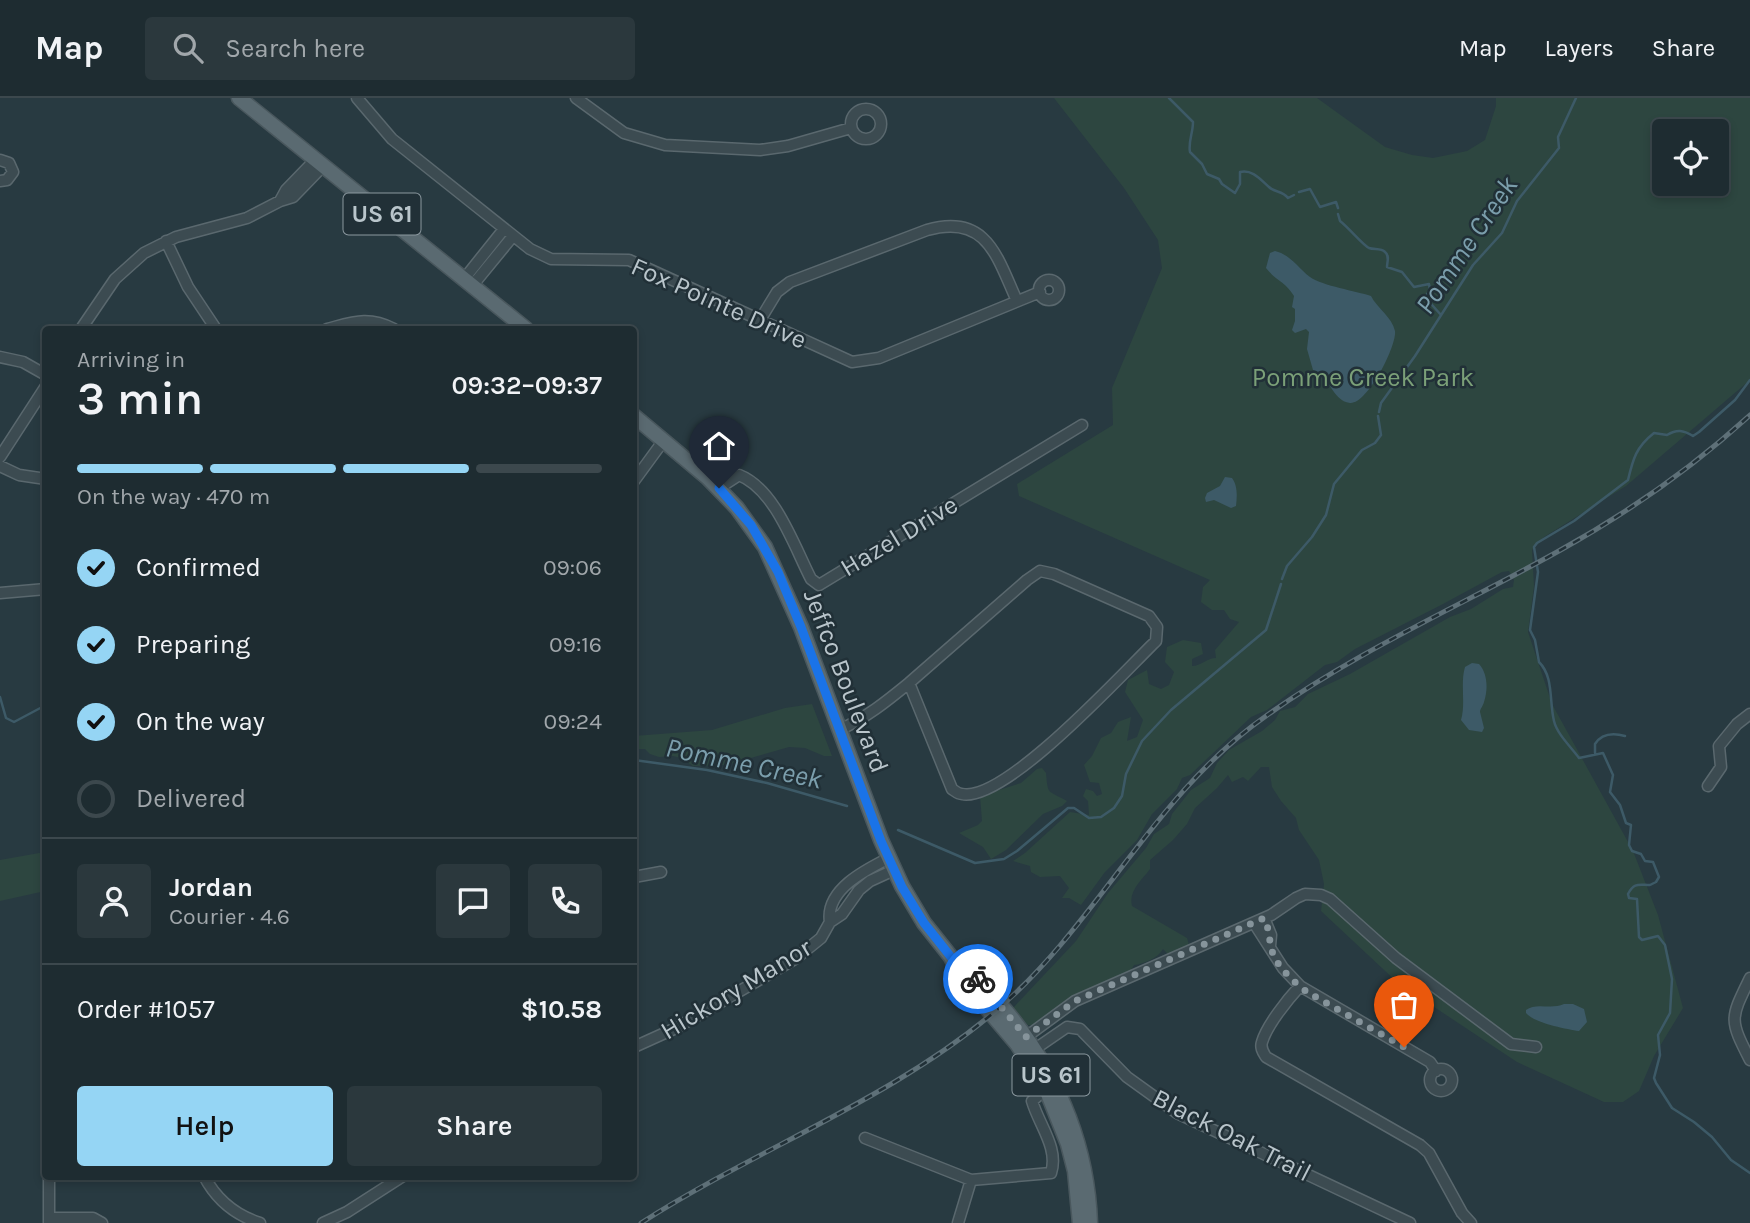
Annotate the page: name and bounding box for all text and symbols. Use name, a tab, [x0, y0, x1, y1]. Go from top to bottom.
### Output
search box	[145, 17, 635, 80]
text: Map	[35, 29, 103, 67]
icon: search	[169, 29, 207, 67]
text: Search here	[225, 33, 365, 64]
text: Map	[1459, 34, 1507, 62]
text: Layers	[1545, 34, 1614, 62]
text: Share	[1652, 34, 1715, 62]
map controls	[1652, 119, 1729, 196]
button: locate	[1652, 119, 1729, 196]
water label: Pomme Creek	[1408, 169, 1525, 320]
road number: US 61	[344, 194, 420, 234]
street label: Fox Pointe Drive	[627, 250, 811, 356]
text: Arriving in	[77, 346, 185, 373]
park label: Pomme Creek Park	[1252, 362, 1474, 393]
text: 09:32–09:37	[451, 370, 602, 401]
text: 3 min	[77, 372, 203, 426]
pin	[689, 416, 749, 488]
icon: home	[700, 427, 738, 465]
text: On the way · 470 m	[77, 483, 270, 510]
street label: Hazel Drive	[835, 489, 963, 583]
icon: check	[77, 549, 115, 587]
text: Confirmed	[136, 552, 261, 583]
text: 09:06	[543, 554, 602, 581]
street label: Jeffco Boulevard	[797, 585, 895, 777]
icon: check	[77, 626, 115, 664]
text: Preparing	[136, 629, 250, 660]
text: 09:16	[549, 631, 602, 658]
icon: check	[77, 703, 115, 741]
text: On the way	[136, 706, 265, 737]
text: 09:24	[544, 708, 602, 735]
water label: Pomme Creek	[663, 730, 826, 796]
text: Delivered	[136, 783, 246, 814]
button: person	[77, 864, 151, 938]
button: chat	[436, 864, 510, 938]
button: phone	[528, 864, 602, 938]
text: Jordan	[169, 872, 253, 903]
text: Courier · 4.6	[169, 903, 290, 930]
street label: Hickory Manor	[655, 931, 818, 1046]
courier	[943, 944, 1013, 1014]
icon: bike	[959, 960, 997, 998]
pin	[1374, 975, 1434, 1047]
icon: bag	[1385, 986, 1423, 1024]
text: Order #1057	[77, 994, 215, 1025]
text: $10.58	[521, 994, 602, 1025]
road number: US 61	[1012, 1055, 1090, 1096]
street label: Black Oak Trail	[1148, 1082, 1316, 1188]
button: Help	[77, 1086, 333, 1166]
button: Share	[347, 1086, 602, 1166]

